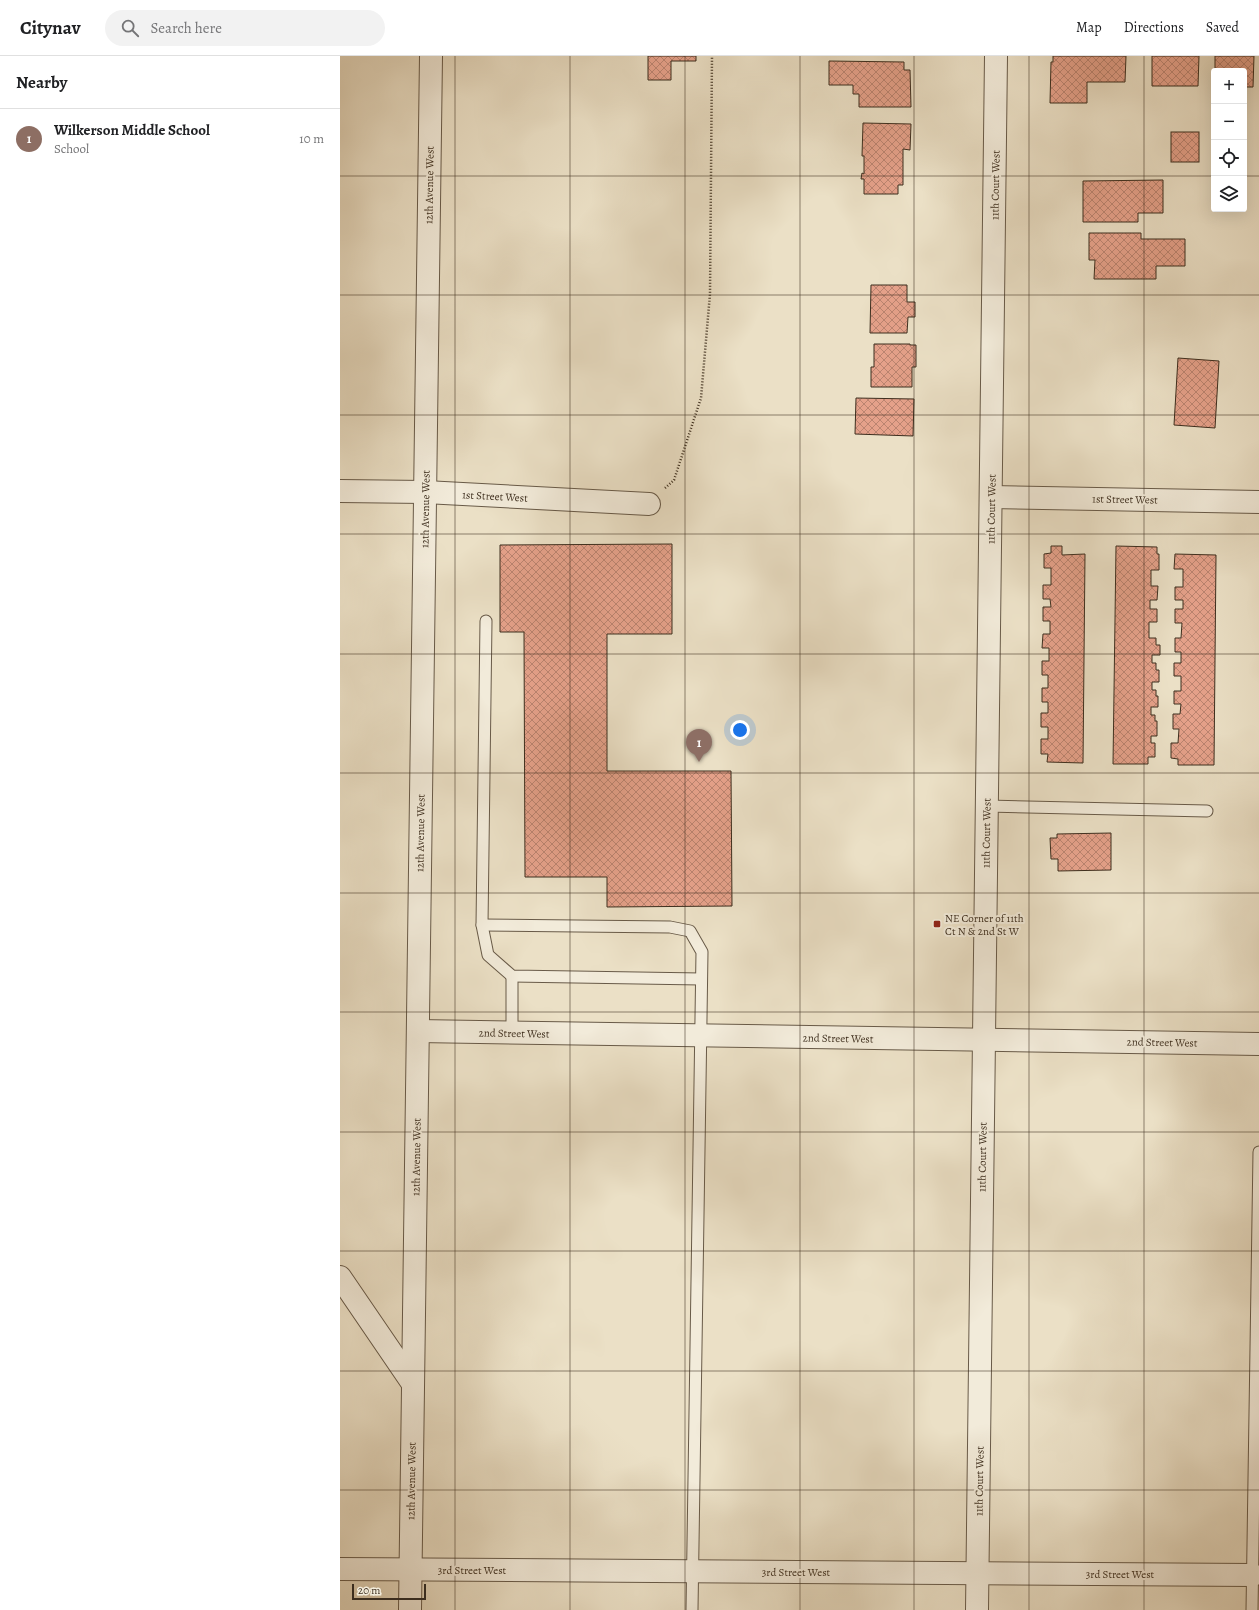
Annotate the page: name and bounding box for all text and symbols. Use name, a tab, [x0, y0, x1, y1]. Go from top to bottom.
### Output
search box	[105, 10, 385, 46]
text: Citynav	[20, 15, 81, 41]
icon: search	[119, 17, 141, 39]
text: Search here	[151, 18, 222, 38]
text: Map	[1076, 18, 1102, 37]
text: Directions	[1124, 18, 1184, 37]
text: Saved	[1206, 18, 1239, 37]
map controls	[1211, 68, 1247, 212]
button: +	[1211, 68, 1247, 104]
text: Nearby	[16, 71, 67, 94]
button: −	[1211, 104, 1247, 140]
text: Wilkerson Middle School	[54, 120, 210, 140]
text: 1	[27, 130, 31, 147]
text: 10 m	[299, 130, 324, 147]
text: School	[54, 140, 89, 157]
button: locate	[1211, 140, 1247, 176]
street label: 12th Avenue West	[421, 146, 438, 224]
street label: 11th Court West	[987, 150, 1004, 220]
button: layers	[1211, 176, 1247, 212]
street label: 12th Avenue West	[417, 470, 434, 548]
street label: 11th Court West	[983, 474, 1000, 544]
street label: 1st Street West	[462, 487, 528, 506]
street label: 1st Street West	[1092, 491, 1158, 508]
your location	[730, 720, 750, 740]
pin: 1	[686, 729, 712, 762]
street label: 12th Avenue West	[412, 794, 429, 872]
street label: 11th Court West	[978, 798, 995, 868]
place label: NE Corner of 11th Ct N & 2nd St W	[945, 911, 1024, 939]
marker: NE Corner of 11th Ct N & 2nd St W	[932, 919, 942, 929]
street label: 2nd Street West	[478, 1025, 550, 1042]
street label: 2nd Street West	[802, 1030, 874, 1047]
street label: 2nd Street West	[1126, 1034, 1198, 1051]
street label: 12th Avenue West	[408, 1118, 425, 1196]
street label: 11th Court West	[974, 1122, 991, 1192]
street label: 12th Avenue West	[403, 1442, 420, 1520]
street label: 11th Court West	[971, 1446, 988, 1516]
street label: 3rd Street West	[438, 1563, 507, 1578]
street label: 3rd Street West	[762, 1565, 831, 1580]
street label: 3rd Street West	[1086, 1567, 1155, 1582]
scale bar	[352, 1582, 426, 1601]
text: 20 m	[358, 1583, 380, 1598]

